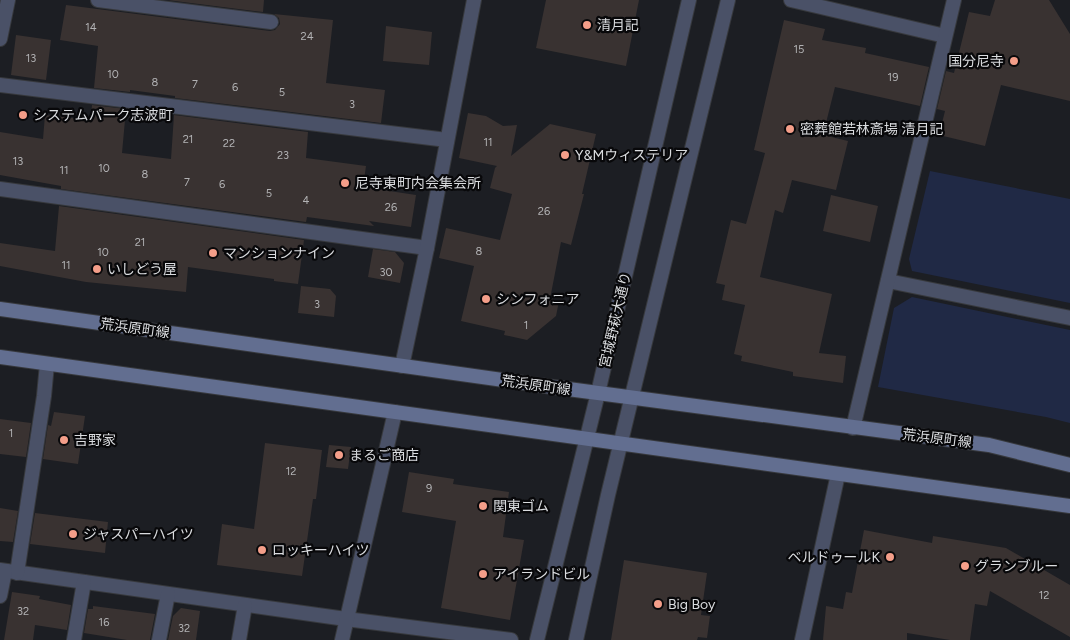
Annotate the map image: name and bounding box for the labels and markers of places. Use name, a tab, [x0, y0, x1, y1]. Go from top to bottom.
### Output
place label: 清月記	[597, 17, 639, 34]
marker: 清月記	[581, 19, 593, 31]
place label: 国分尼寺	[948, 53, 1004, 70]
marker: 国分尼寺	[1008, 55, 1020, 67]
place label: システムパーク志波町	[33, 107, 173, 124]
marker: システムパーク志波町	[17, 109, 29, 121]
place label: 密葬館若林斎場 清月記	[800, 121, 943, 138]
marker: 密葬館若林斎場 清月記	[784, 123, 796, 135]
place label: Y&Mウィステリア	[575, 147, 688, 164]
marker: Y&Mウィステリア	[559, 149, 571, 161]
place label: 尼寺東町内会集会所	[355, 175, 481, 192]
marker: 尼寺東町内会集会所	[339, 177, 351, 189]
place label: マンションナイン	[223, 245, 335, 262]
marker: マンションナイン	[207, 247, 219, 259]
place label: いしどう屋	[107, 261, 177, 278]
marker: いしどう屋	[91, 263, 103, 275]
place label: シンフォニア	[496, 291, 580, 308]
marker: シンフォニア	[480, 293, 492, 305]
place label: 吉野家	[74, 432, 116, 449]
marker: 吉野家	[58, 434, 70, 446]
place label: まるご商店	[349, 447, 419, 464]
marker: まるご商店	[333, 449, 345, 461]
place label: 関東ゴム	[493, 498, 549, 515]
marker: 関東ゴム	[477, 500, 489, 512]
place label: ジャスパーハイツ	[83, 526, 194, 543]
marker: ジャスパーハイツ	[67, 528, 79, 540]
place label: ロッキーハイツ	[272, 542, 369, 559]
marker: ロッキーハイツ	[256, 544, 268, 556]
place label: ベルドゥールK	[787, 549, 880, 566]
marker: ベルドゥールK	[884, 551, 896, 563]
place label: グランブルー	[975, 558, 1059, 575]
marker: グランブルー	[959, 560, 971, 572]
place label: アイランドビル	[493, 566, 590, 583]
marker: アイランドビル	[477, 568, 489, 580]
place label: Big Boy	[668, 596, 716, 613]
marker: Big Boy	[652, 598, 664, 610]

